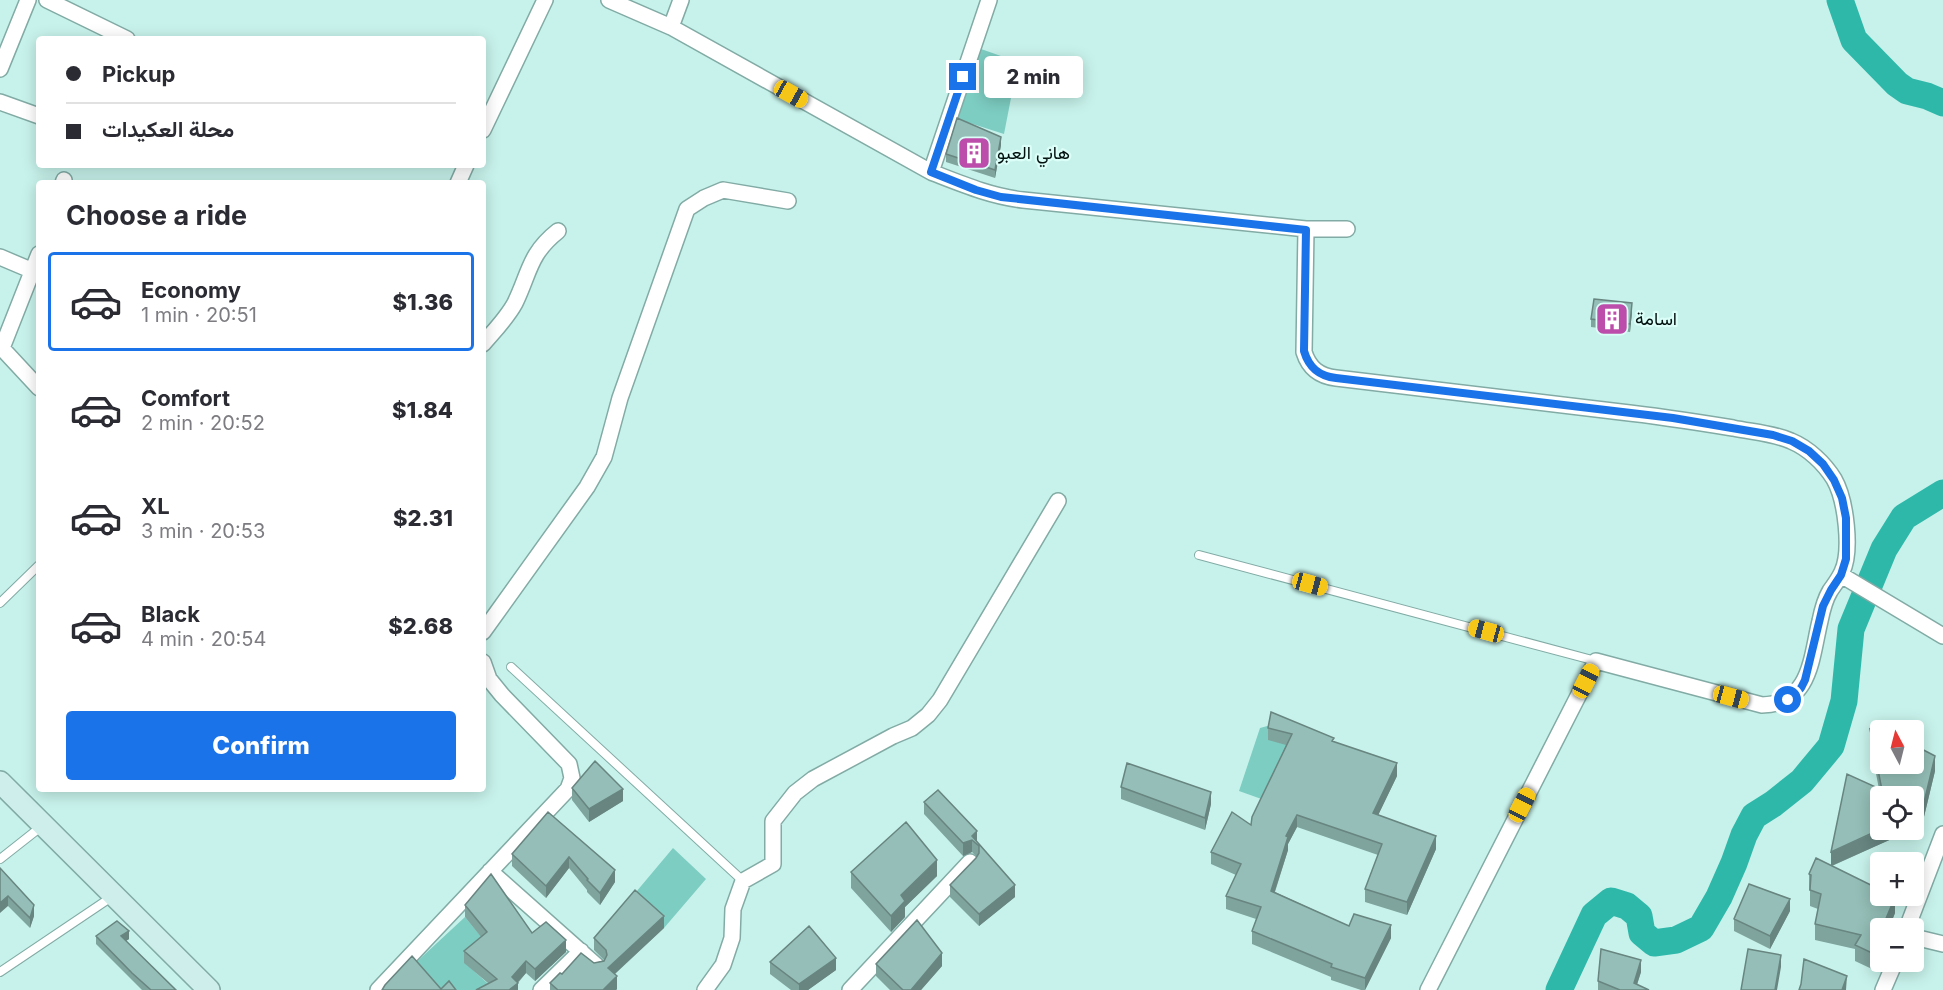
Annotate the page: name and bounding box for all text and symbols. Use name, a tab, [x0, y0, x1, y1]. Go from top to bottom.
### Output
callout: 2 min	[984, 56, 1083, 98]
text: Pickup	[102, 61, 176, 87]
route end	[949, 63, 976, 90]
text: 2 min	[1006, 65, 1061, 89]
car	[771, 77, 811, 111]
text: محلة العكيدات	[102, 116, 234, 142]
building icon: هاني العبو	[956, 135, 992, 171]
place label: هاني العبو	[997, 142, 1070, 168]
text: Choose a ride	[66, 199, 247, 232]
icon: car	[69, 275, 123, 329]
text: Economy	[141, 277, 241, 303]
text: $1.36	[392, 289, 453, 315]
building icon: اسامة	[1594, 301, 1630, 337]
text: 1 min · 20:51	[141, 303, 257, 327]
place label: اسامة	[1635, 308, 1677, 329]
icon: car	[69, 383, 123, 437]
text: Comfort	[141, 385, 230, 411]
text: $1.84	[392, 397, 453, 423]
text: 2 min · 20:52	[141, 411, 265, 435]
icon: car	[69, 491, 123, 545]
text: XL	[141, 493, 170, 519]
text: $2.31	[393, 505, 453, 531]
text: 3 min · 20:53	[141, 519, 265, 543]
car	[1290, 571, 1330, 597]
icon: car	[69, 599, 123, 653]
text: Black	[141, 601, 200, 627]
text: $2.68	[388, 613, 453, 639]
car	[1466, 618, 1506, 644]
text: 4 min · 20:54	[141, 627, 266, 651]
car	[1570, 661, 1602, 701]
car	[1711, 684, 1751, 710]
route start	[1774, 686, 1801, 713]
button: Confirm	[66, 711, 456, 780]
north arrow	[1870, 720, 1924, 774]
map controls	[1870, 720, 1924, 972]
car	[1506, 785, 1538, 825]
button: locate	[1870, 786, 1924, 840]
button: +	[1870, 852, 1924, 906]
button: −	[1870, 918, 1924, 972]

